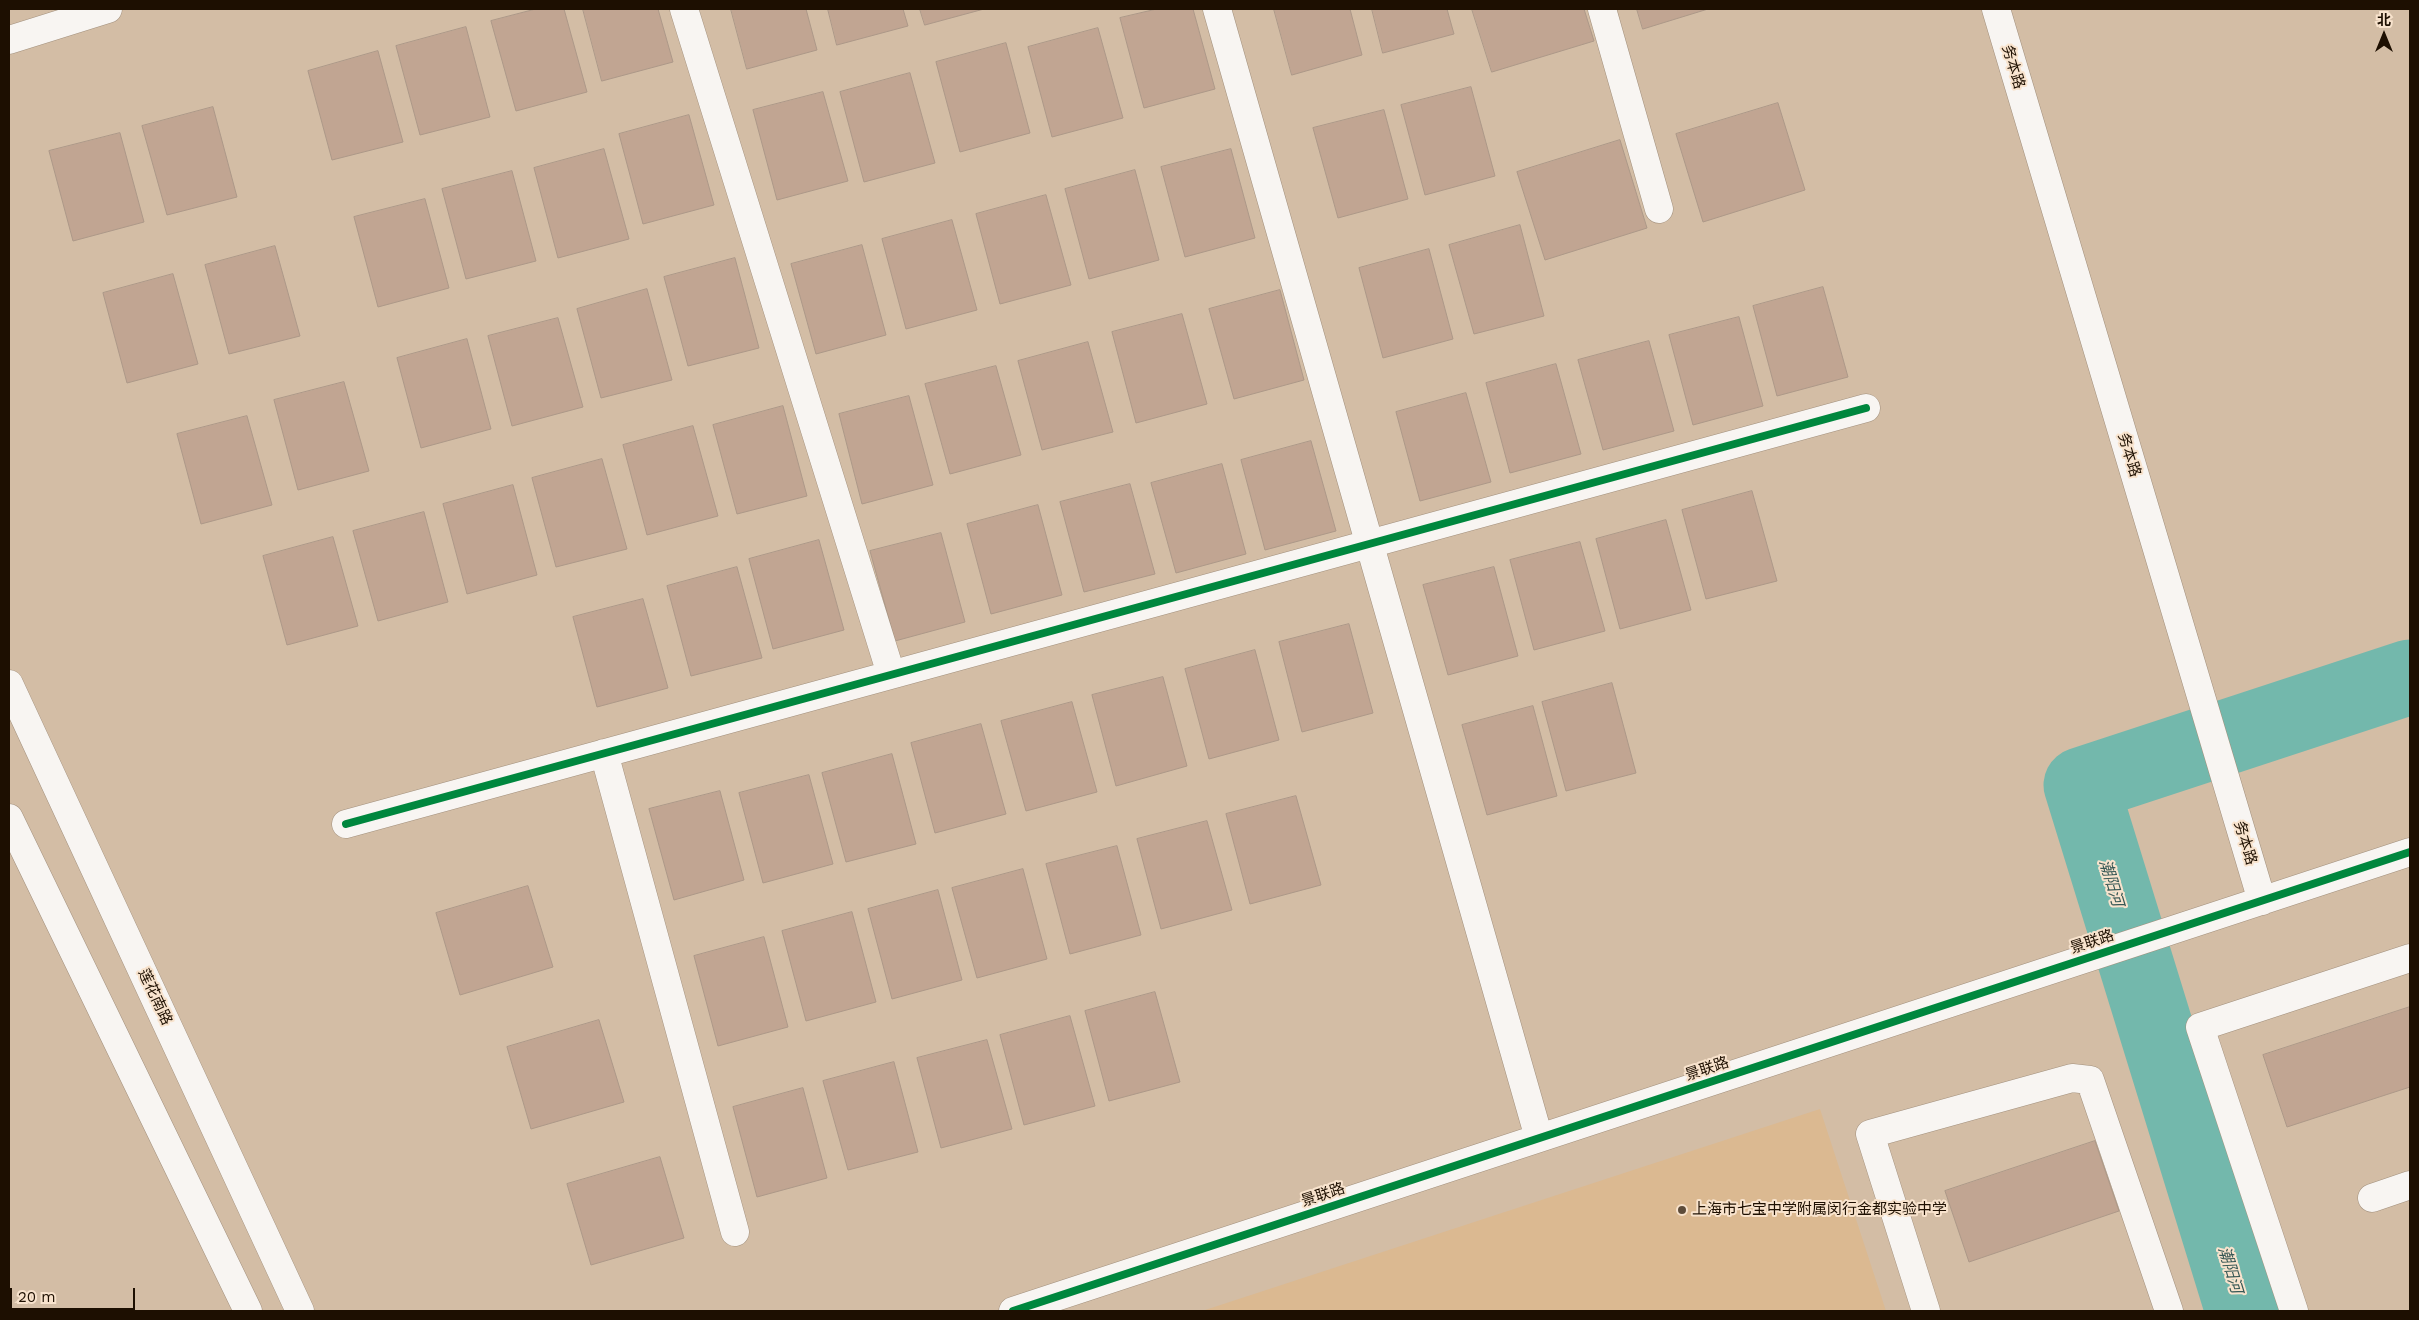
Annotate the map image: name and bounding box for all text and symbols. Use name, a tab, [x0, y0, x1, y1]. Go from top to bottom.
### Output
north arrow	[2359, 10, 2409, 60]
text: 北	[2377, 12, 2391, 28]
street label: 务本路	[1998, 43, 2028, 91]
street label: 务本路	[2114, 431, 2144, 479]
street label: 务本路	[2230, 819, 2260, 867]
water label: 潮阳河	[2095, 857, 2127, 909]
street label: 景联路	[2068, 926, 2116, 958]
street label: 莲花南路	[134, 966, 176, 1028]
street label: 景联路	[1683, 1053, 1731, 1085]
street label: 景联路	[1299, 1179, 1347, 1211]
place label: 上海市七宝中学附属闵行金都实验中学	[1692, 1201, 1947, 1219]
marker: 上海市七宝中学附属闵行金都实验中学	[1676, 1204, 1688, 1216]
water label: 潮阳河	[2214, 1244, 2246, 1296]
scale bar	[12, 1278, 138, 1310]
text: 20 m	[18, 1288, 56, 1306]

